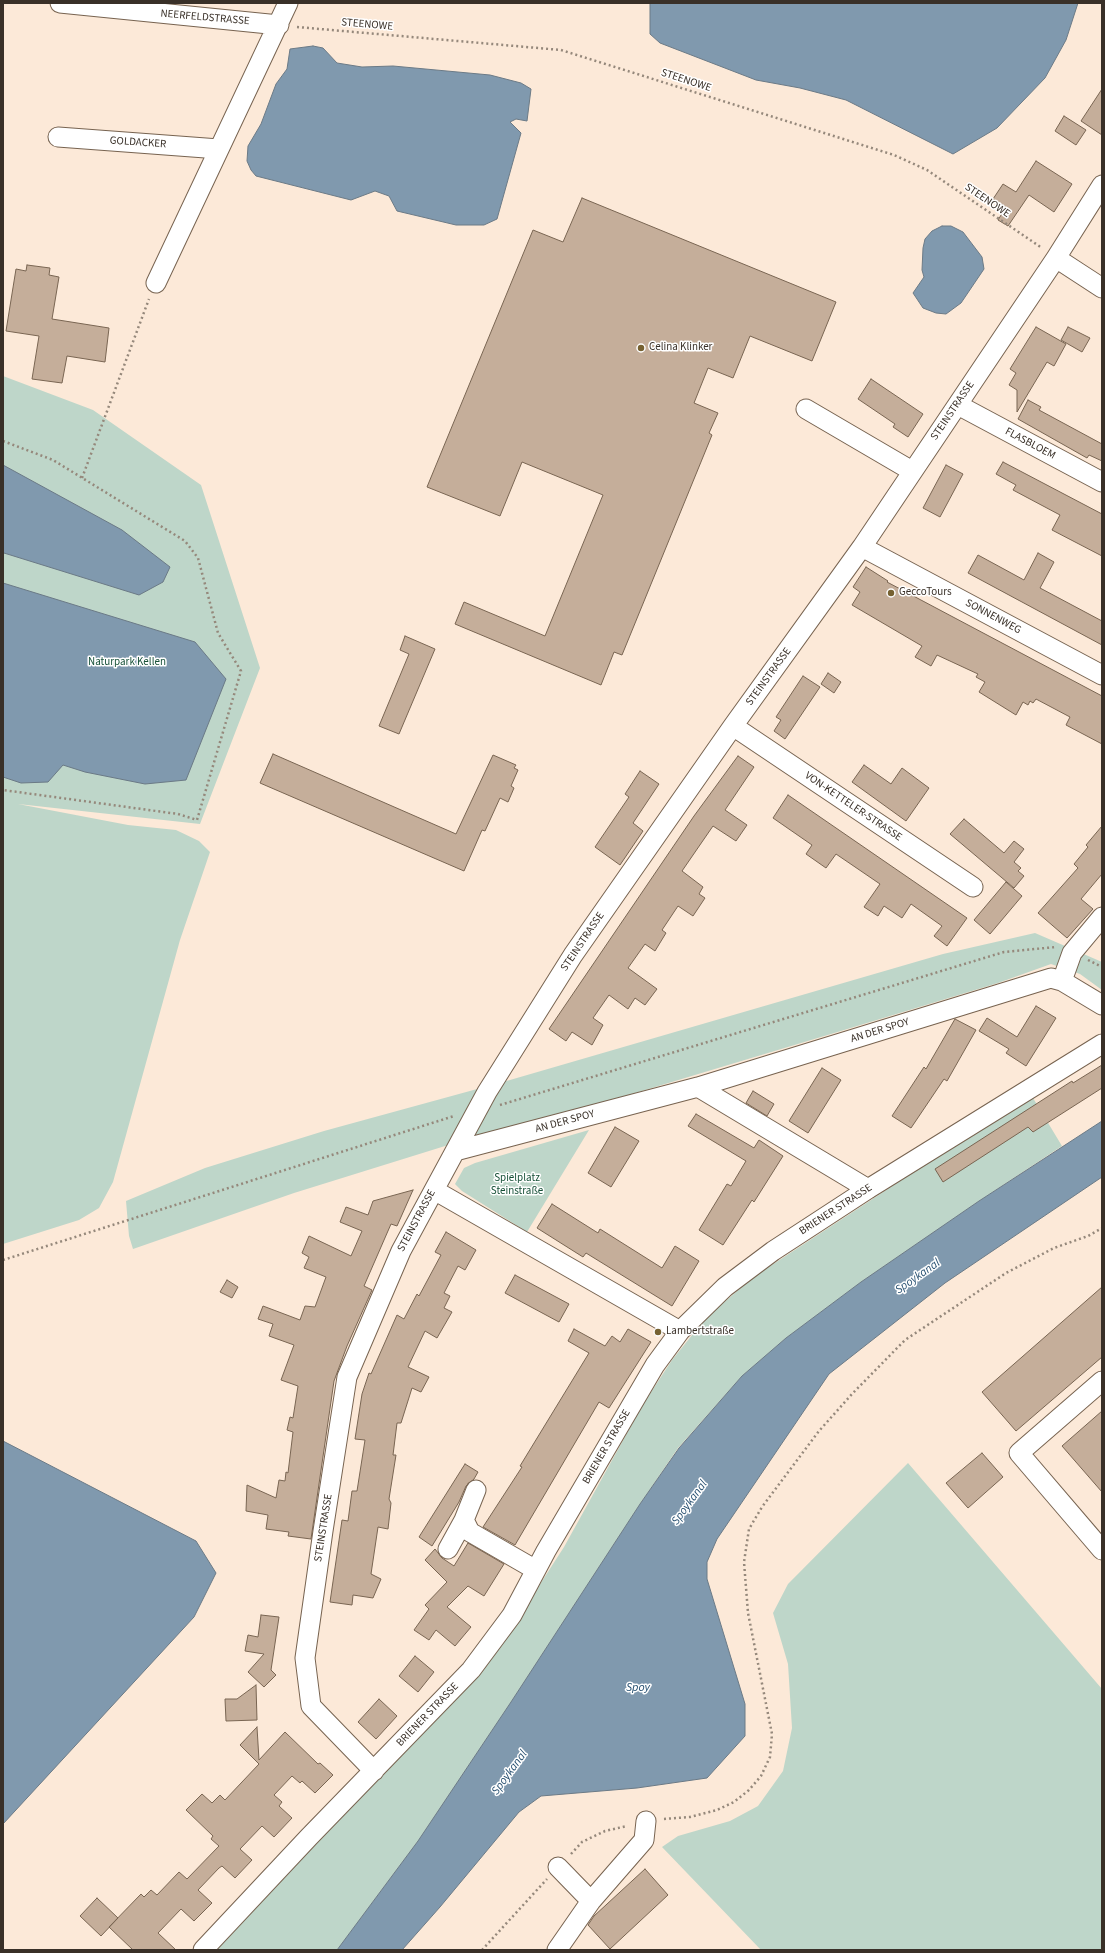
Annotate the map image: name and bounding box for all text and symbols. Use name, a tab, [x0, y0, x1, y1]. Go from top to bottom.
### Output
street label: NEERFELDSTRASSE	[160, 8, 250, 28]
street label: STEENOWE	[341, 16, 393, 34]
street label: STEENOWE	[659, 67, 713, 95]
street label: GOLDACKER	[109, 134, 167, 152]
street label: STEENOWE	[962, 181, 1012, 221]
place label: Celina Klinker	[649, 341, 712, 355]
marker: Celina Klinker	[636, 343, 646, 353]
street label: STEINSTRASSE	[928, 379, 978, 443]
street label: FLASBLOEM	[1002, 425, 1058, 463]
place label: GeccoTours	[899, 586, 952, 600]
marker: GeccoTours	[886, 588, 896, 598]
street label: SONNENWEG	[963, 597, 1023, 637]
street label: STEINSTRASSE	[744, 645, 794, 709]
park label: Naturpark Kellen	[88, 656, 166, 670]
street label: VON-KETTELER-STRASSE	[802, 769, 904, 845]
street label: STEINSTRASSE	[558, 910, 608, 974]
street label: AN DER SPOY	[849, 1016, 911, 1046]
street label: AN DER SPOY	[534, 1108, 596, 1136]
park label: Spielplatz Steinstraße	[491, 1172, 543, 1198]
street label: BRIENER STRASSE	[797, 1182, 875, 1238]
street label: STEINSTRASSE	[395, 1188, 439, 1254]
water label: Spoykanal	[893, 1256, 943, 1298]
place label: Lambertstraße	[666, 1325, 734, 1339]
marker: Lambertstraße	[653, 1327, 663, 1337]
street label: BRIENER STRASSE	[580, 1407, 634, 1487]
water label: Spoykanal	[669, 1478, 711, 1528]
street label: STEINSTRASSE	[312, 1493, 336, 1563]
street label: BRIENER STRASSE	[394, 1680, 462, 1750]
water label: Spoy	[626, 1681, 650, 1695]
water label: Spoykanal	[489, 1748, 531, 1798]

